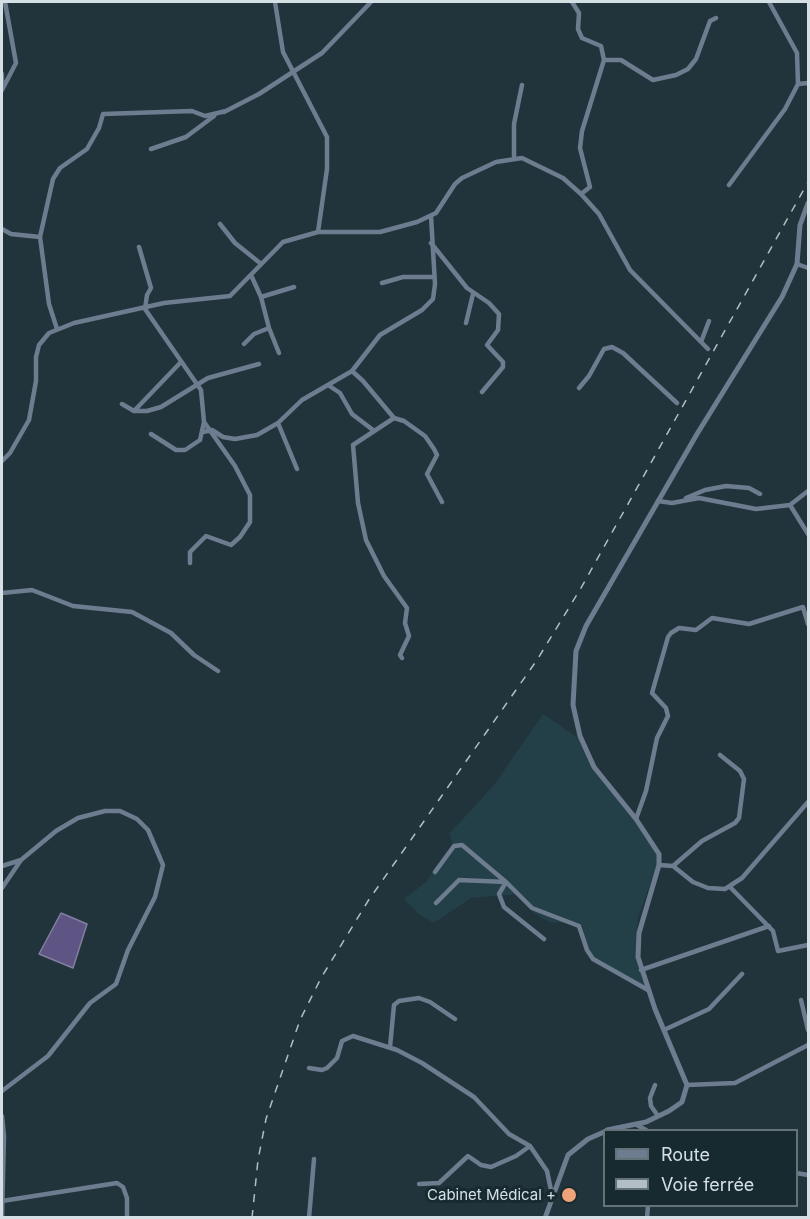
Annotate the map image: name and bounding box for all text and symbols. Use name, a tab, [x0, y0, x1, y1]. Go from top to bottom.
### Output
legend	[603, 1129, 798, 1207]
text: Route	[661, 1144, 710, 1165]
text: Voie ferrée	[661, 1174, 754, 1195]
place label: Cabinet Médical +	[427, 1186, 556, 1204]
marker: Cabinet Médical +	[560, 1186, 578, 1204]

